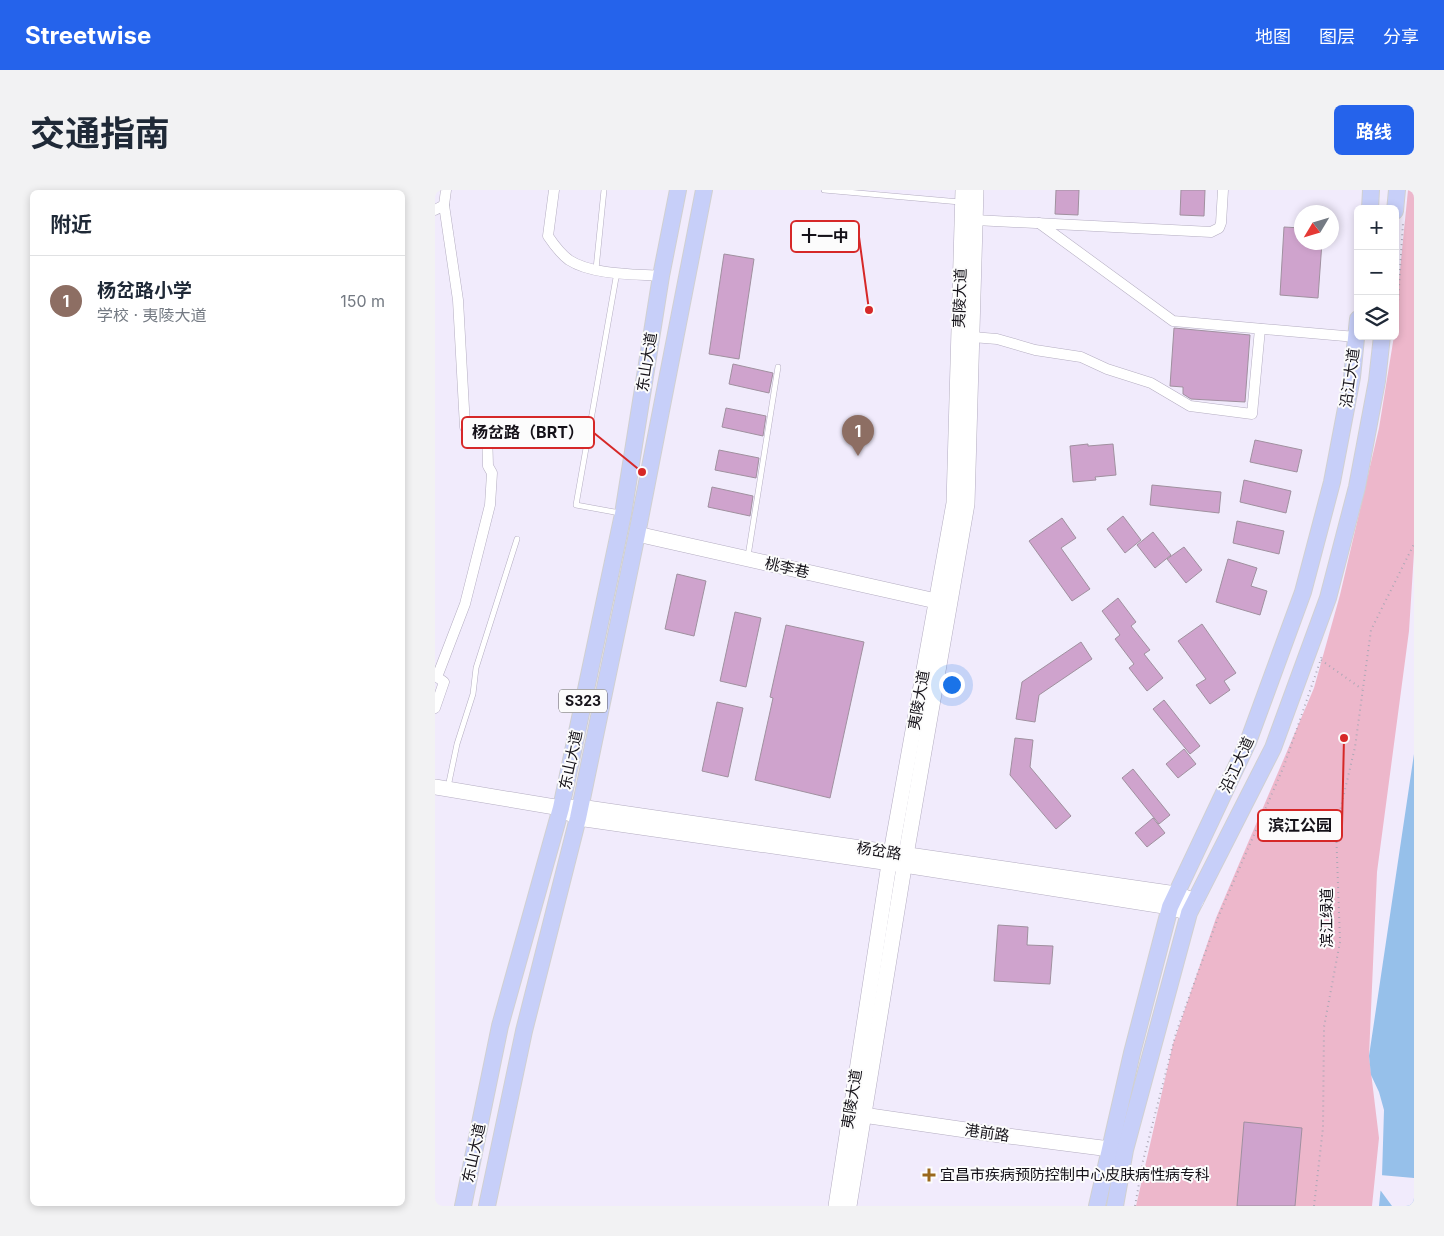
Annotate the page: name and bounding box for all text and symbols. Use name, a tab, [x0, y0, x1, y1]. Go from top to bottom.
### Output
text: Streetwise	[25, 21, 151, 50]
text: 地图	[1255, 26, 1291, 47]
text: 图层	[1319, 26, 1355, 47]
text: 分享	[1383, 26, 1419, 47]
button: 路线	[1334, 105, 1414, 155]
text: 交通指南	[30, 112, 170, 154]
north arrow	[1294, 205, 1339, 250]
map controls	[1354, 205, 1399, 340]
button: +	[1354, 205, 1399, 250]
text: 附近	[50, 212, 92, 237]
callout: 十一中	[791, 221, 859, 252]
text: 十一中	[801, 226, 849, 246]
button: −	[1354, 250, 1399, 295]
street label: 夷陵大道	[949, 268, 970, 328]
text: 杨岔路小学	[97, 279, 192, 302]
text: 1	[63, 291, 69, 311]
text: 150 m	[340, 291, 385, 311]
button: layers	[1354, 295, 1399, 340]
text: 学校 · 夷陵大道	[97, 305, 207, 325]
street label: 东山大道	[632, 331, 661, 393]
street label: 沿江大道	[1336, 347, 1363, 409]
pin: 1	[842, 415, 874, 456]
callout: 杨岔路（BRT）	[462, 417, 594, 448]
text: 杨岔路（BRT）	[472, 422, 584, 442]
street label: 桃李巷	[763, 553, 811, 582]
street label: 夷陵大道	[904, 669, 933, 731]
your location	[939, 672, 965, 698]
road number: S323	[559, 690, 607, 712]
street label: 东山大道	[555, 729, 586, 791]
street label: 沿江大道	[1215, 734, 1258, 796]
callout: 滨江公园	[1258, 810, 1342, 841]
text: 滨江公园	[1268, 815, 1332, 835]
street label: 杨岔路	[855, 838, 903, 863]
street label: 滨江绿道	[1317, 888, 1336, 948]
street label: 夷陵大道	[837, 1068, 866, 1130]
street label: 港前路	[963, 1120, 1011, 1145]
street label: 东山大道	[458, 1122, 489, 1184]
place label: 宜昌市疾病预防控制中心皮肤病性病专科	[940, 1165, 1210, 1184]
marker: 宜昌市疾病预防控制中心皮肤病性病专科	[922, 1168, 936, 1182]

